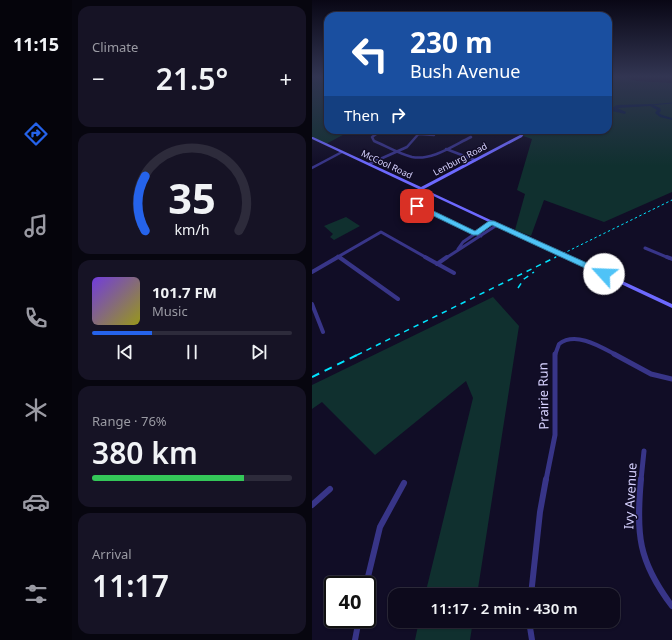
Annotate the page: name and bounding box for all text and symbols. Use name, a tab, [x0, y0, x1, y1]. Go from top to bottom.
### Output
text: 230 m	[410, 23, 493, 61]
icon: left	[344, 28, 396, 80]
text: 11:15	[13, 32, 59, 56]
text: Climate	[92, 38, 138, 56]
text: 21.5°	[156, 58, 228, 99]
text: Bush Avenue	[410, 59, 520, 83]
text: −	[92, 63, 105, 93]
text: +	[279, 63, 292, 93]
icon: right	[387, 104, 409, 126]
text: Then	[344, 105, 379, 125]
icon: directions	[22, 120, 50, 148]
street label: Lenburg Road	[431, 139, 489, 179]
street label: McCool Road	[359, 146, 415, 182]
text: 35	[168, 170, 216, 226]
pin	[400, 189, 434, 223]
icon: arrive	[406, 195, 428, 217]
icon: music	[22, 212, 50, 240]
text: km/h	[174, 220, 210, 239]
position arrow	[583, 253, 625, 295]
text: 101.7 FM	[152, 282, 217, 302]
text: Music	[152, 302, 188, 320]
icon: phone	[22, 304, 50, 332]
icon: previous	[114, 341, 136, 363]
icon: pause	[181, 341, 203, 363]
icon: next	[248, 341, 270, 363]
street label: Prairie Run	[533, 362, 553, 430]
icon: climate	[22, 396, 50, 424]
text: Range · 76%	[92, 412, 167, 430]
text: 380 km	[92, 432, 198, 473]
street label: Ivy Avenue	[619, 462, 641, 530]
icon: car	[22, 488, 50, 516]
text: Arrival	[92, 545, 132, 563]
text: 11:17	[92, 565, 169, 606]
speed limit sign: 40	[324, 576, 376, 628]
icon: filters	[22, 580, 50, 608]
text: 11:17 · 2 min · 430 m	[430, 598, 578, 618]

